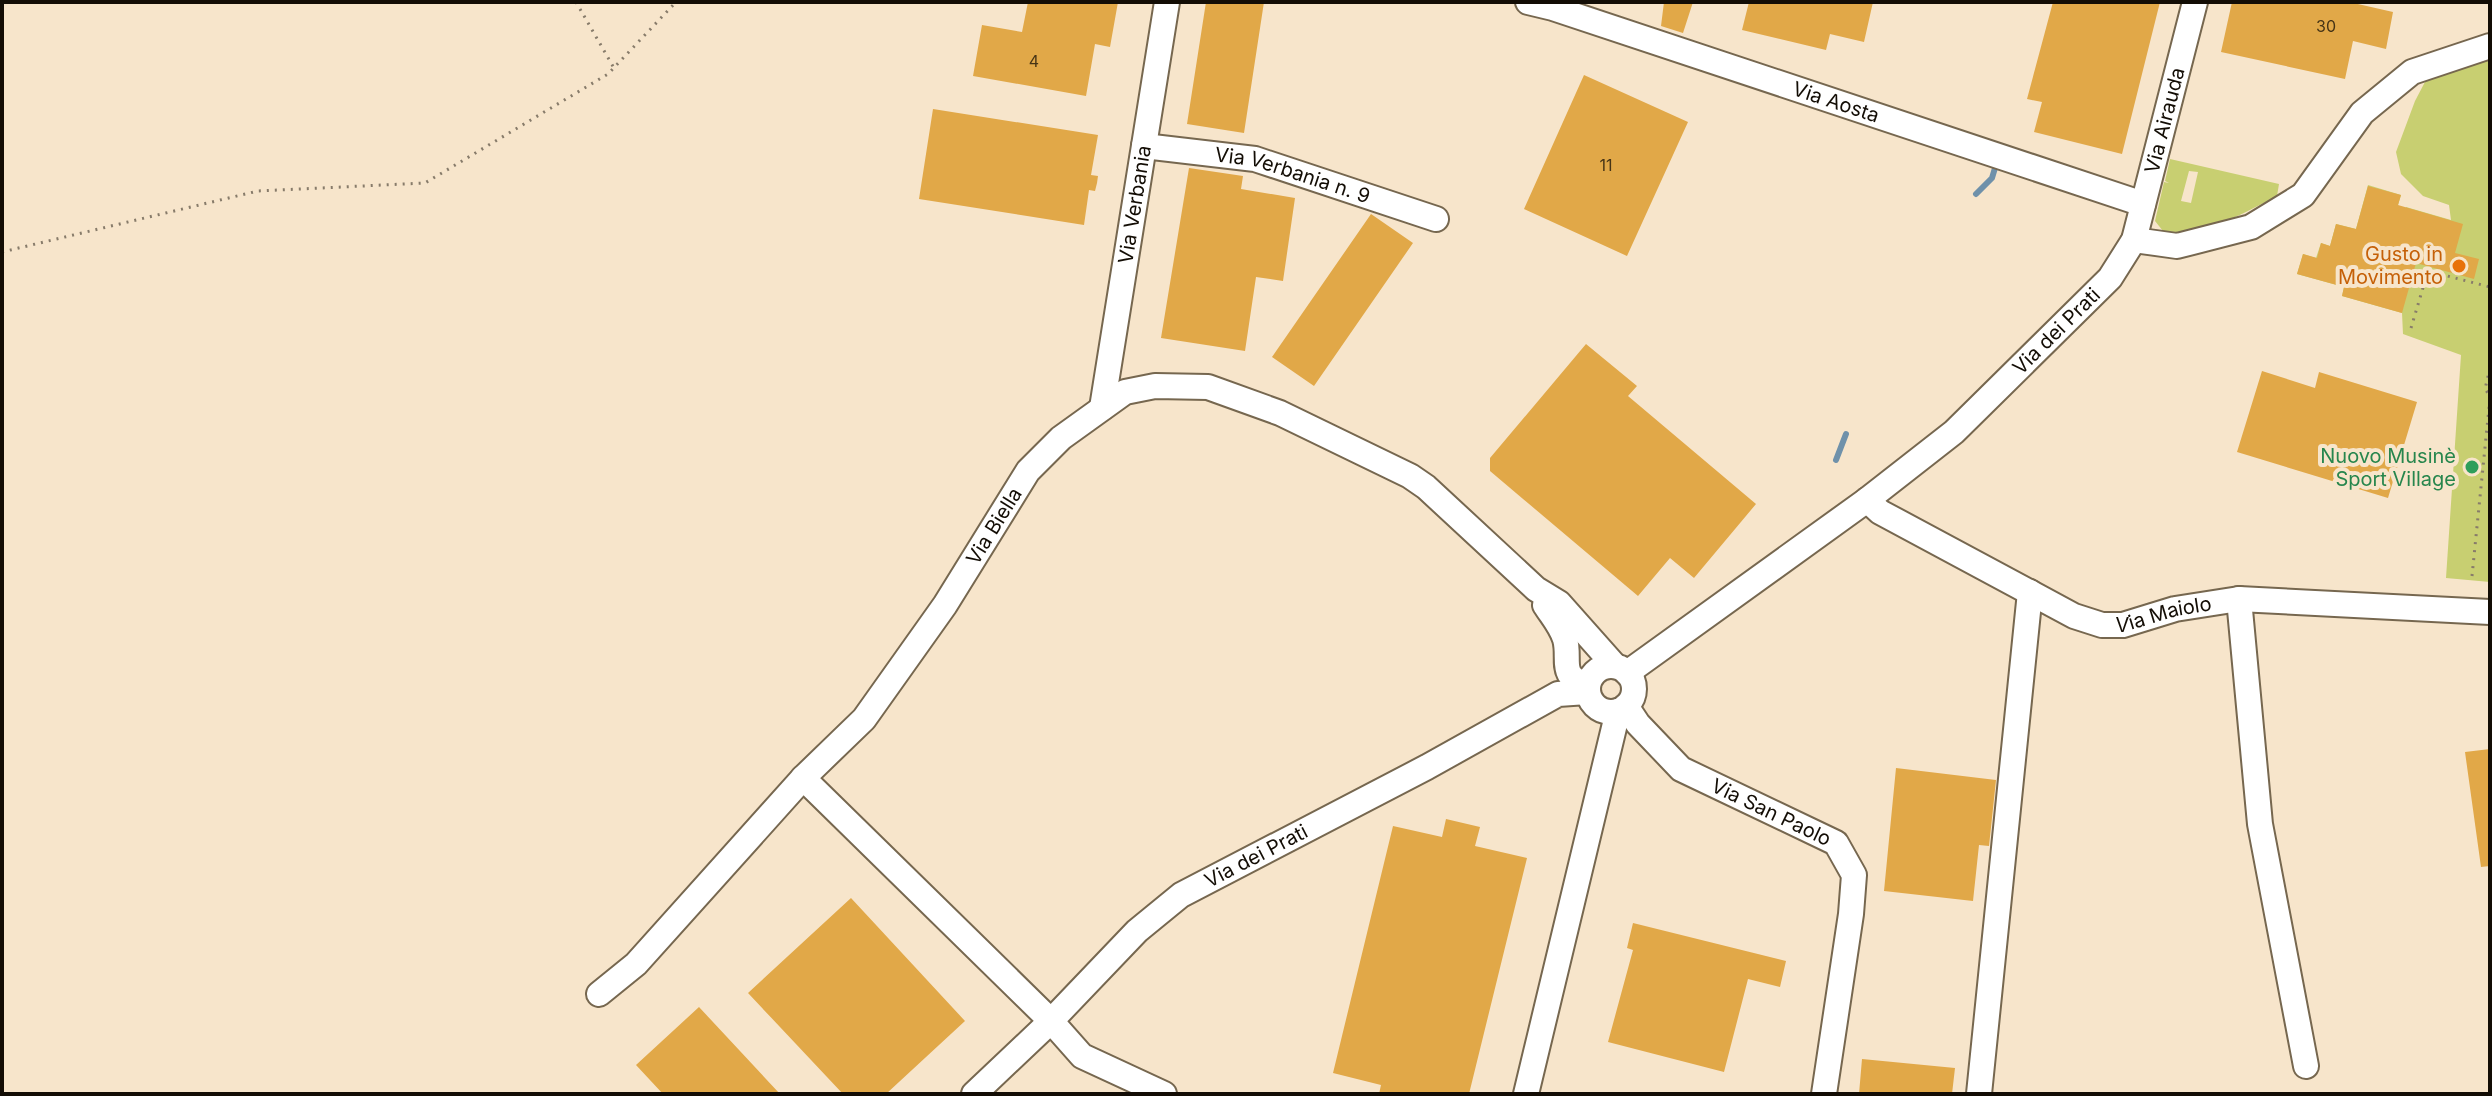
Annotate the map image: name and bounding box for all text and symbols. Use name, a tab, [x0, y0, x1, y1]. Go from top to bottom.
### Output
house number: 30	[2316, 16, 2336, 36]
house number: 4	[1029, 51, 1039, 71]
street label: Via Airauda	[2140, 65, 2190, 176]
street label: Via Aosta	[1790, 77, 1882, 128]
street label: Via Verbania n. 9	[1214, 142, 1373, 208]
street label: Via Verbania	[1113, 144, 1156, 265]
house number: 11	[1599, 155, 1613, 175]
place label: Gusto in Movimento	[2338, 242, 2443, 289]
marker: Gusto in Movimento	[2450, 257, 2468, 275]
street label: Via dei Prati	[2008, 283, 2105, 379]
place label: Nuovo Musinè Sport Village	[2320, 444, 2456, 491]
marker: Nuovo Musinè Sport Village	[2463, 458, 2481, 476]
street label: Via Biella	[961, 483, 1027, 569]
street label: Via Maiolo	[2116, 591, 2213, 637]
street label: Via San Paolo	[1708, 773, 1835, 851]
street label: Via dei Prati	[1200, 819, 1312, 893]

